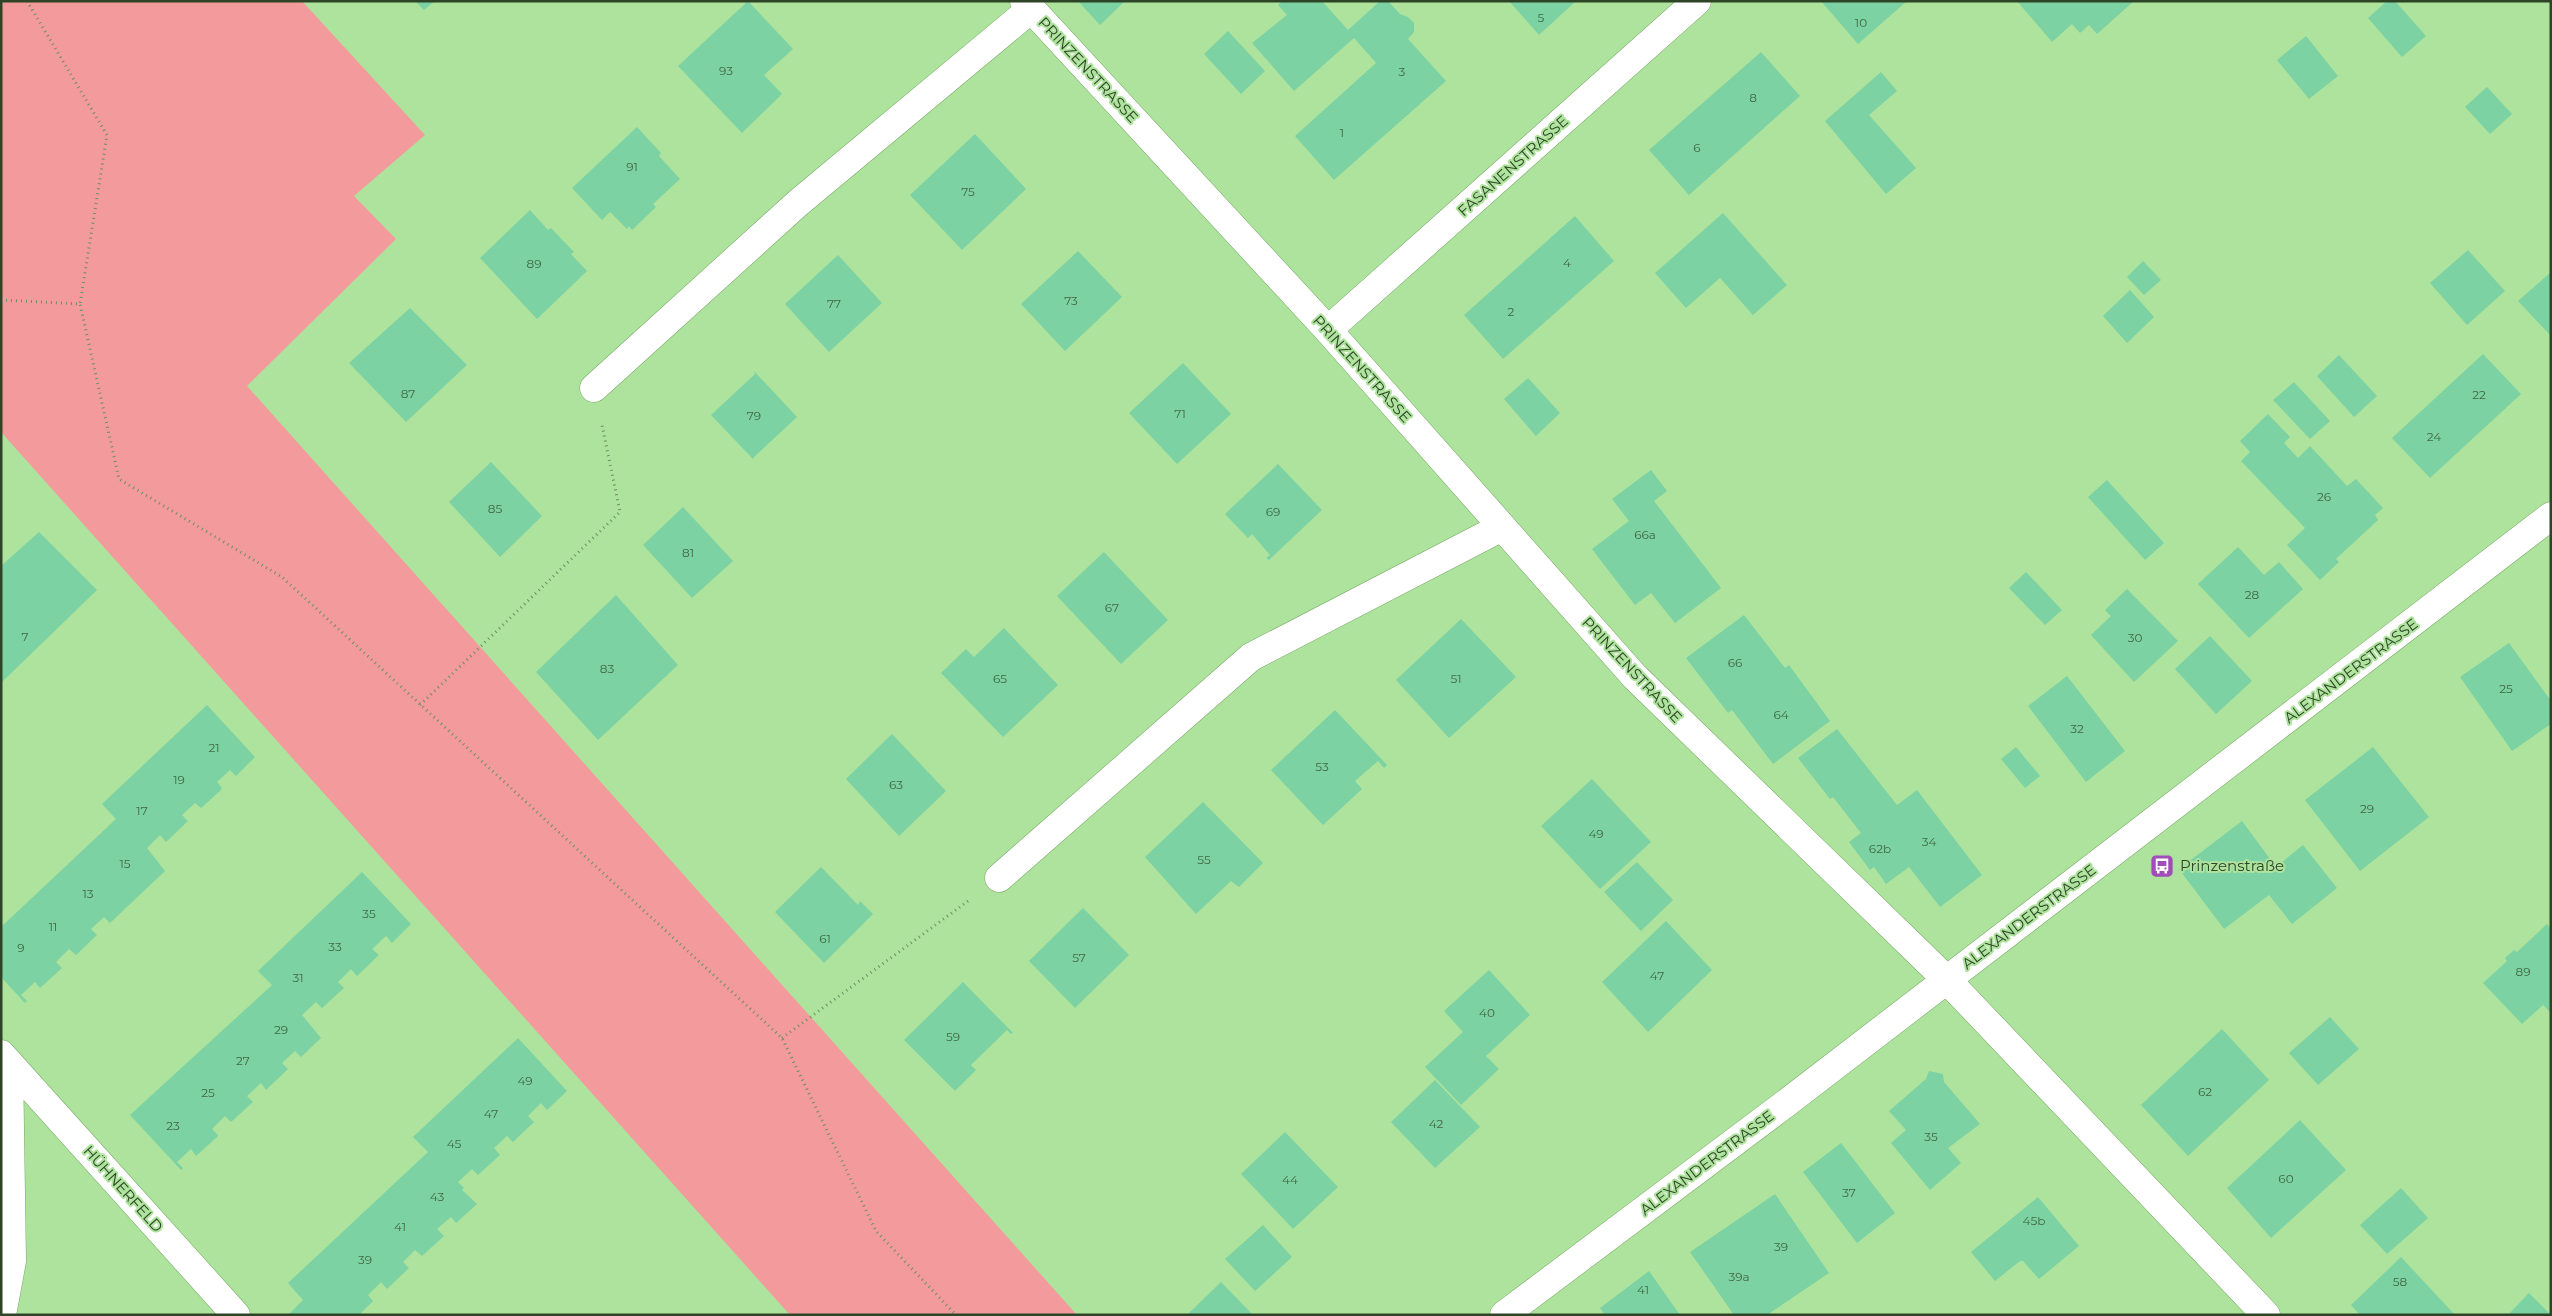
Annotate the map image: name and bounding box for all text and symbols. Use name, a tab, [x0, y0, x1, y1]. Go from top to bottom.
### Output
house number: 5	[1538, 10, 1545, 25]
street label: PRINZENSTRASSE	[1034, 13, 1142, 127]
house number: 10	[1855, 15, 1867, 30]
house number: 93	[719, 63, 733, 78]
house number: 3	[1399, 64, 1406, 79]
house number: 8	[1749, 90, 1757, 105]
street label: FASANENSTRASSE	[1454, 111, 1572, 220]
house number: 1	[1340, 125, 1344, 140]
house number: 6	[1693, 140, 1701, 155]
house number: 91	[626, 159, 638, 174]
house number: 75	[961, 184, 975, 199]
house number: 4	[1563, 255, 1571, 270]
house number: 89	[527, 256, 541, 271]
house number: 73	[1064, 293, 1078, 308]
house number: 77	[827, 296, 841, 311]
house number: 2	[1508, 304, 1515, 319]
street label: PRINZENSTRASSE	[1309, 311, 1416, 426]
house number: 87	[401, 386, 415, 401]
house number: 22	[2472, 387, 2486, 402]
house number: 71	[1174, 406, 1186, 421]
house number: 79	[747, 408, 761, 423]
house number: 24	[2427, 429, 2441, 444]
house number: 26	[2317, 489, 2331, 504]
house number: 85	[488, 501, 502, 516]
house number: 69	[1266, 504, 1280, 519]
house number: 66a	[1634, 527, 1656, 542]
house number: 81	[682, 545, 694, 560]
house number: 28	[2245, 587, 2260, 602]
house number: 67	[1105, 600, 1119, 615]
street label: PRINZENSTRASSE	[1578, 613, 1686, 727]
street label: ALEXANDERSTRASSE	[2280, 614, 2421, 727]
house number: 7	[21, 629, 29, 644]
house number: 30	[2128, 630, 2142, 645]
house number: 66	[1728, 655, 1742, 670]
house number: 83	[600, 661, 614, 676]
house number: 65	[993, 671, 1007, 686]
house number: 51	[1450, 671, 1462, 686]
house number: 25	[2499, 681, 2513, 696]
house number: 64	[1773, 707, 1789, 722]
house number: 32	[2070, 721, 2084, 736]
house number: 21	[208, 740, 220, 755]
house number: 53	[1315, 759, 1329, 774]
house number: 19	[173, 772, 185, 787]
house number: 63	[889, 777, 903, 792]
house number: 29	[2360, 801, 2374, 816]
house number: 17	[136, 803, 148, 818]
house number: 49	[1588, 826, 1604, 841]
house number: 34	[1922, 834, 1936, 849]
house number: 62b	[1869, 841, 1891, 856]
house number: 55	[1197, 852, 1211, 867]
bus stop icon: Prinzenstraße	[2149, 853, 2175, 879]
house number: 15	[119, 856, 131, 871]
place label: Prinzenstraße	[2180, 856, 2284, 875]
street label: ALEXANDERSTRASSE	[1958, 860, 2099, 973]
house number: 13	[82, 886, 94, 901]
house number: 35	[362, 906, 376, 921]
house number: 11	[49, 919, 57, 934]
house number: 61	[819, 931, 831, 946]
house number: 33	[328, 939, 342, 954]
house number: 9	[17, 940, 25, 955]
house number: 57	[1072, 950, 1086, 965]
house number: 89	[2516, 964, 2530, 979]
house number: 47	[1650, 968, 1664, 983]
house number: 31	[292, 970, 304, 985]
house number: 40	[1479, 1005, 1495, 1020]
house number: 29	[274, 1022, 288, 1037]
house number: 59	[946, 1029, 960, 1044]
house number: 27	[236, 1053, 250, 1068]
house number: 49	[517, 1073, 533, 1088]
house number: 62	[2198, 1084, 2212, 1099]
house number: 25	[201, 1085, 215, 1100]
house number: 47	[484, 1106, 498, 1121]
street label: ALEXANDERSTRASSE	[1636, 1106, 1777, 1219]
house number: 42	[1429, 1116, 1444, 1131]
house number: 23	[166, 1118, 180, 1133]
house number: 35	[1924, 1129, 1938, 1144]
house number: 45	[447, 1136, 462, 1151]
street label: HÜHNERFELD	[79, 1141, 167, 1236]
house number: 60	[2278, 1171, 2294, 1186]
house number: 44	[1282, 1172, 1298, 1187]
house number: 37	[1842, 1185, 1856, 1200]
house number: 43	[430, 1189, 444, 1204]
house number: 45b	[2023, 1213, 2045, 1228]
house number: 41	[394, 1219, 406, 1234]
house number: 39	[1774, 1239, 1788, 1254]
house number: 39	[358, 1252, 372, 1267]
house number: 39a	[1728, 1269, 1750, 1284]
house number: 58	[2393, 1274, 2408, 1289]
house number: 41	[1637, 1282, 1649, 1297]

